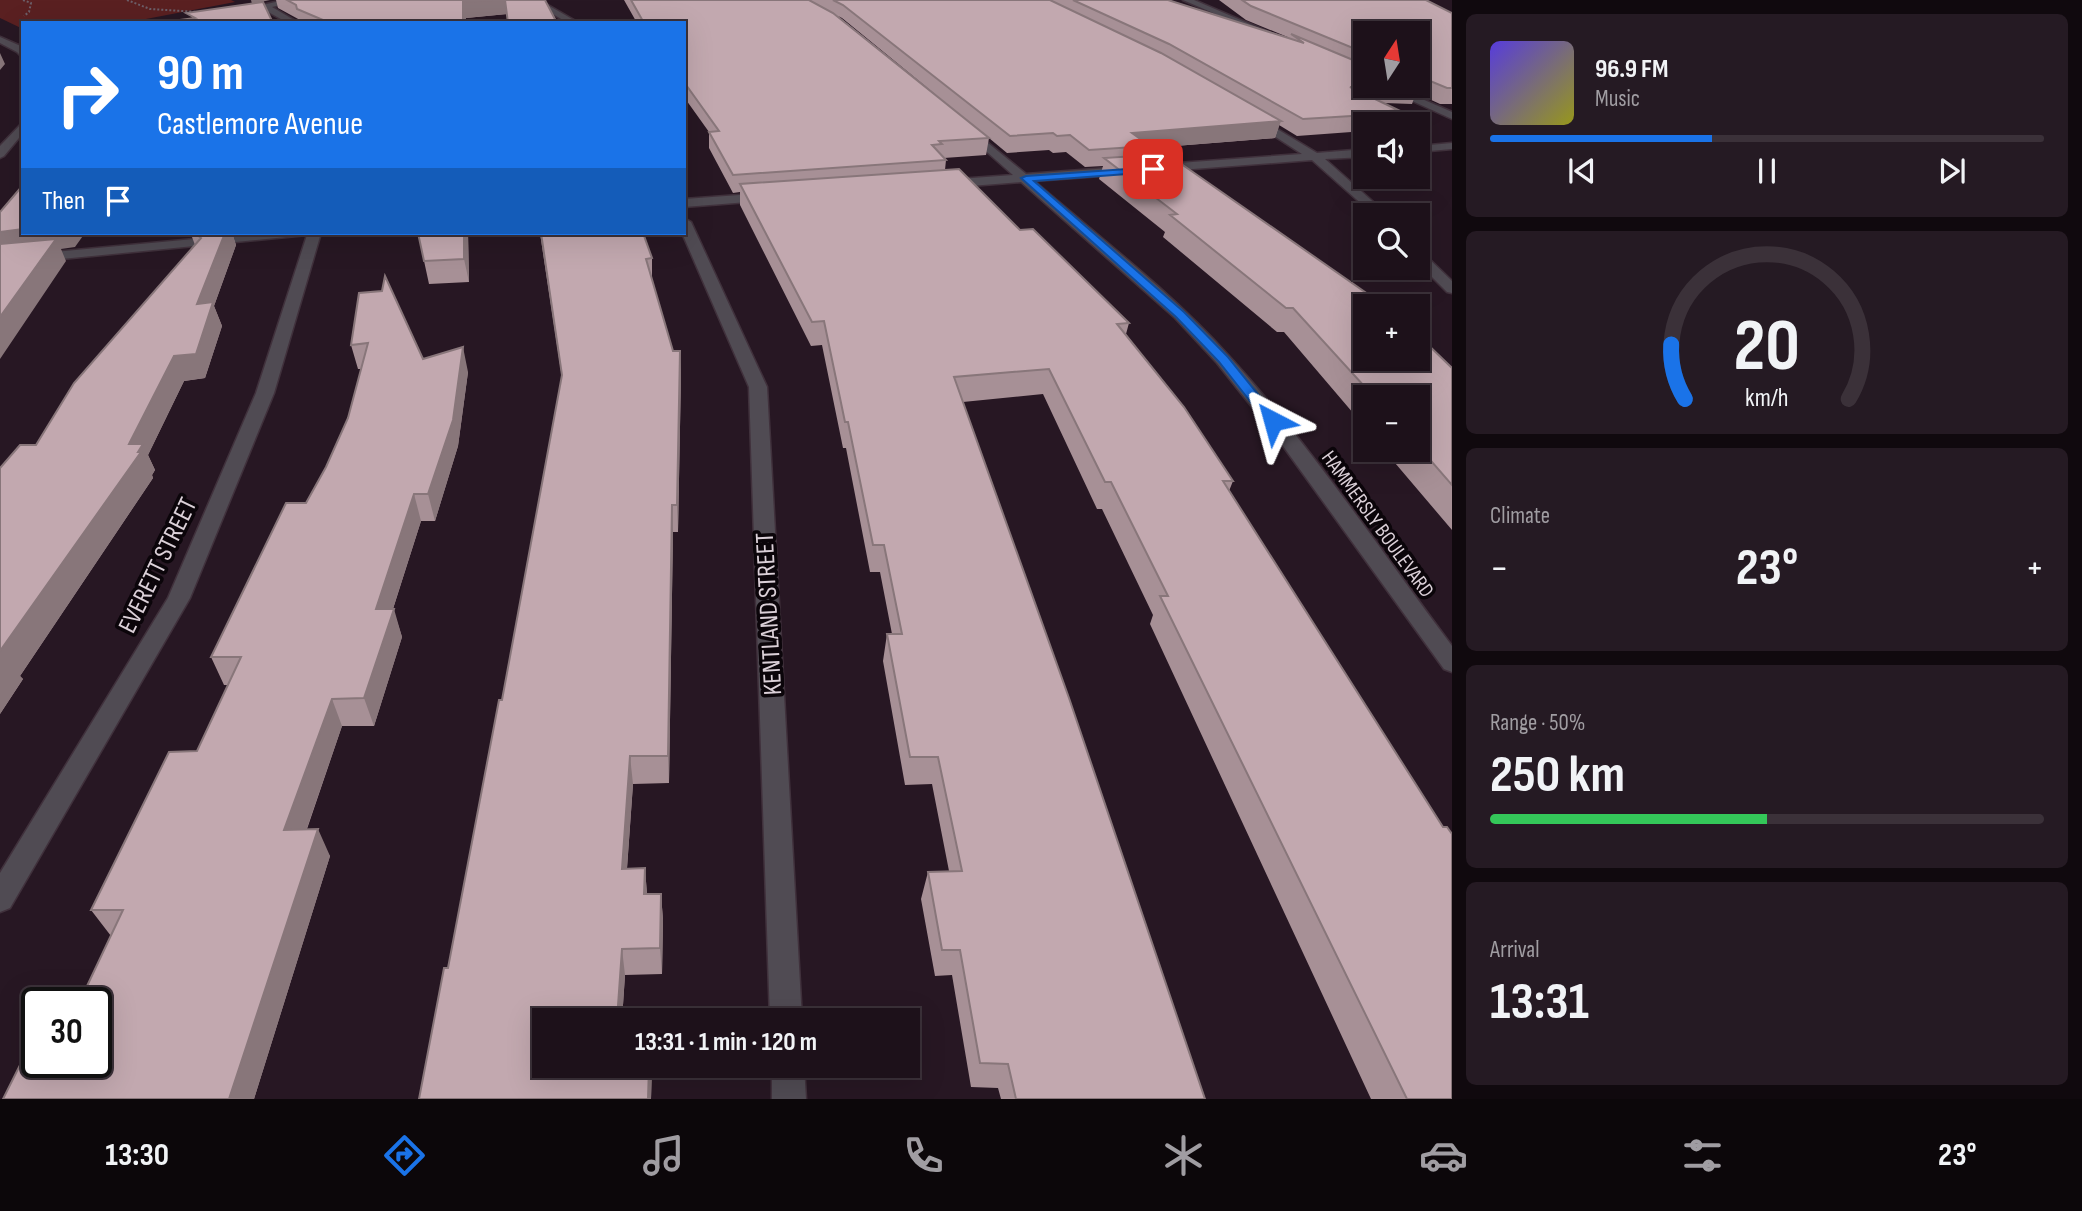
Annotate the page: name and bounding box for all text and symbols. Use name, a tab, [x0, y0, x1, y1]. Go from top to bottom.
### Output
north arrow	[1353, 21, 1430, 98]
map controls	[1353, 21, 1430, 462]
text: 90 m	[157, 45, 244, 104]
icon: right	[42, 49, 133, 140]
text: 96.9 FM	[1595, 54, 1668, 85]
text: Music	[1595, 85, 1640, 113]
text: Castlemore Avenue	[157, 105, 363, 144]
button: sound	[1353, 112, 1430, 189]
pin	[1123, 139, 1183, 199]
icon: arrive	[1134, 150, 1172, 188]
icon: previous	[1563, 152, 1601, 190]
icon: pause	[1748, 152, 1786, 190]
icon: next	[1933, 152, 1971, 190]
icon: arrive	[99, 182, 137, 220]
text: Then	[42, 186, 85, 217]
button: search	[1353, 203, 1430, 280]
button: +	[1353, 294, 1430, 371]
text: 20	[1734, 303, 1800, 391]
text: km/h	[1745, 382, 1789, 413]
position arrow	[1236, 384, 1310, 458]
button: −	[1353, 385, 1430, 462]
street label: HAMMERSLY BOULEVARD	[1316, 446, 1439, 602]
street label: EVERETT STREET	[112, 493, 204, 638]
text: Climate	[1490, 502, 1550, 530]
street label: KENTLAND STREET	[750, 532, 789, 696]
text: 23°	[1736, 537, 1798, 600]
text: −	[1490, 546, 1509, 591]
text: +	[2025, 546, 2044, 591]
text: Range · 50%	[1490, 709, 1585, 737]
text: 250 km	[1490, 744, 1625, 807]
text: Arrival	[1490, 936, 1539, 964]
text: 13:31	[1490, 971, 1589, 1034]
speed limit sign: 30	[21, 987, 112, 1078]
text: 13:31 · 1 min · 120 m	[635, 1027, 817, 1058]
icon: directions	[380, 1131, 429, 1180]
icon: music	[639, 1131, 688, 1180]
icon: phone	[899, 1131, 948, 1180]
icon: climate	[1159, 1131, 1208, 1180]
icon: car	[1419, 1131, 1468, 1180]
icon: filters	[1678, 1131, 1727, 1180]
text: 13:30	[105, 1136, 169, 1175]
text: 23°	[1938, 1136, 1977, 1175]

